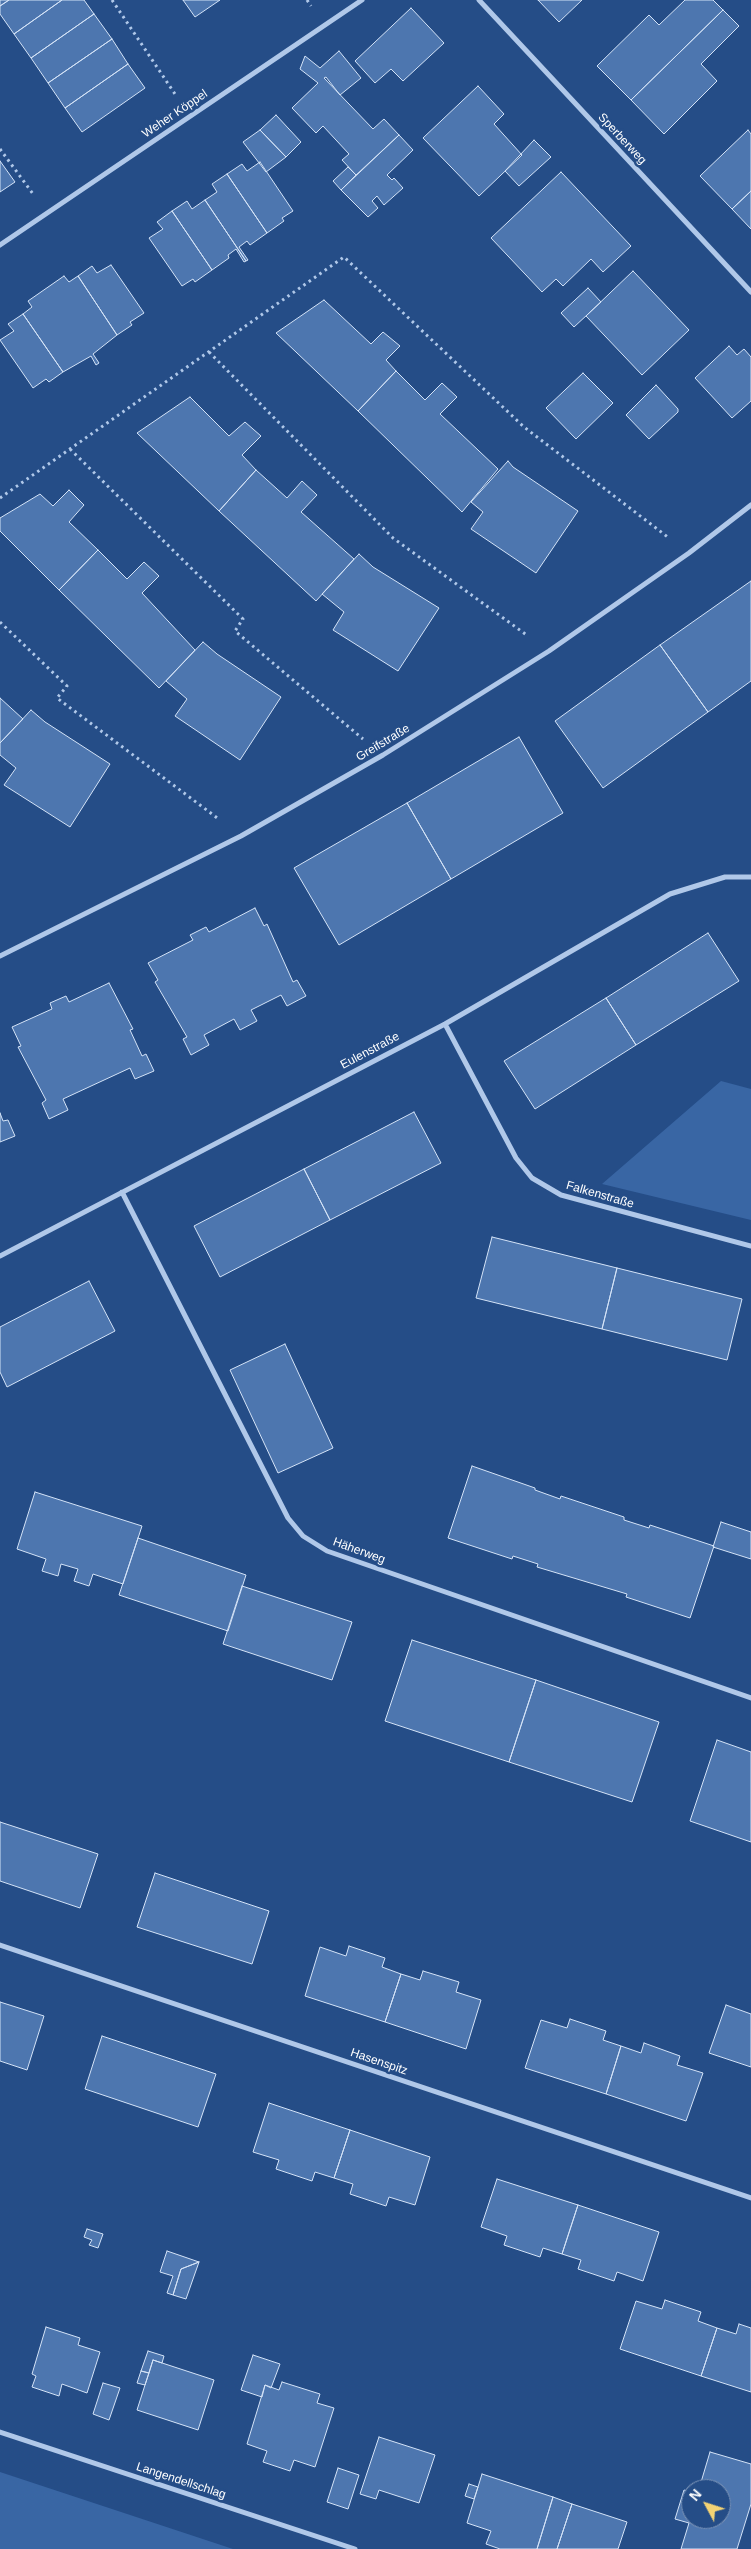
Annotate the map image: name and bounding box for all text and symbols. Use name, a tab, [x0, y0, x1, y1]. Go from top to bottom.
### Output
street label: Weher Köppel	[140, 87, 210, 141]
street label: Sperberweg	[595, 110, 649, 168]
street label: Greifstraße	[354, 721, 412, 765]
street label: Eulenstraße	[338, 1029, 402, 1073]
street label: Falkenstraße	[564, 1178, 636, 1212]
street label: Häherweg	[331, 1535, 387, 1567]
street label: Hasenspitz	[349, 2046, 409, 2078]
street label: Langendellschlag	[134, 2460, 228, 2502]
north arrow	[681, 2479, 731, 2529]
text: N	[686, 2486, 705, 2504]

